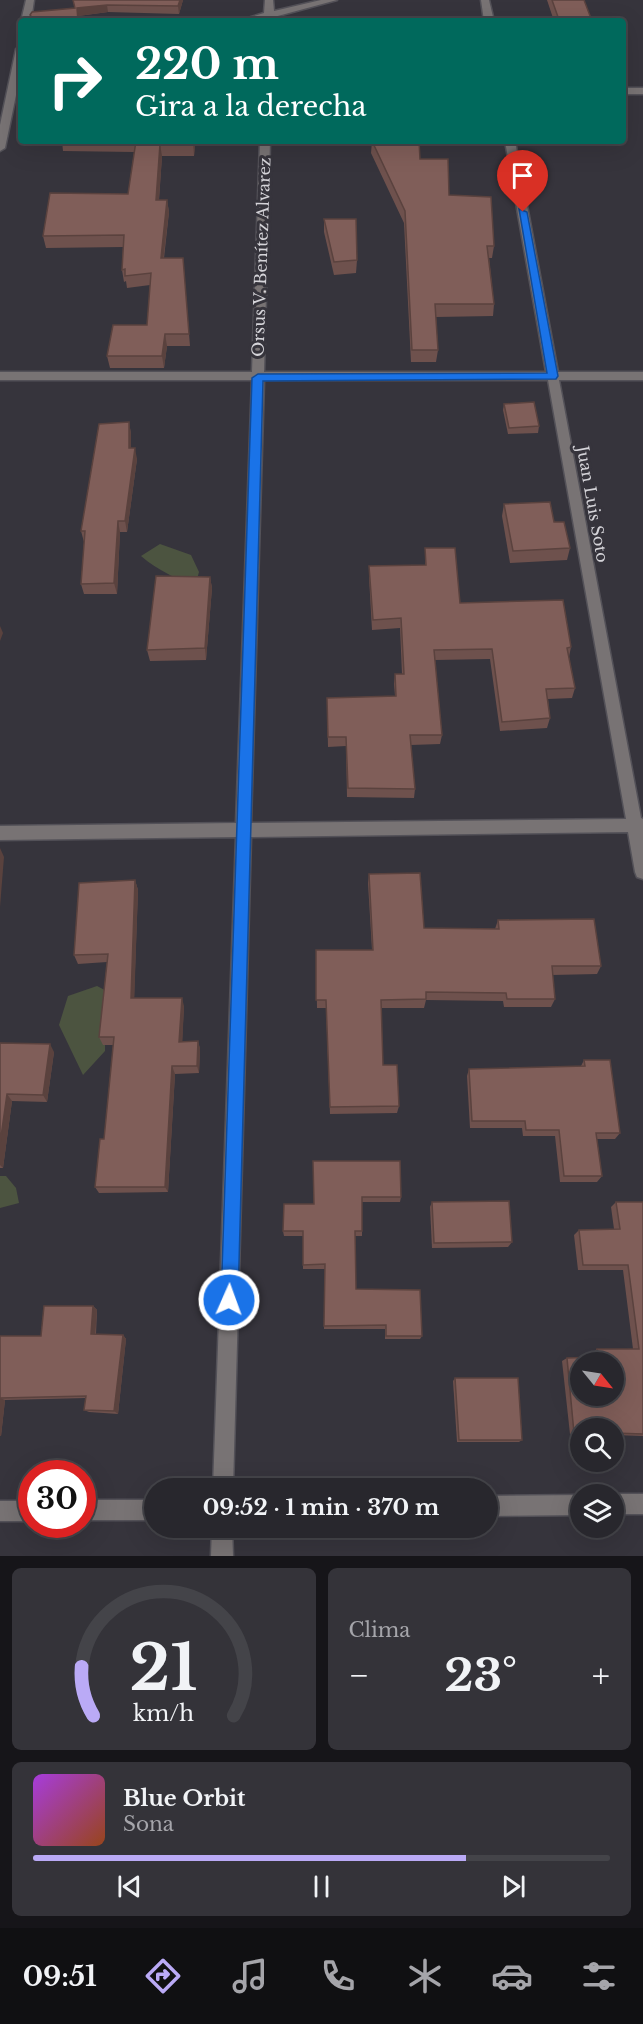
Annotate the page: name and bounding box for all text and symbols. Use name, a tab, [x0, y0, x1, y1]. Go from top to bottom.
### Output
text: 220 m	[135, 38, 279, 90]
icon: right	[36, 42, 114, 120]
text: Gira a la derecha	[135, 90, 366, 123]
pin	[497, 150, 548, 212]
street label: Orsus V. Benítez Alvarez	[248, 157, 274, 357]
icon: arrive	[506, 159, 539, 192]
street label: Juan Luis Soto	[573, 442, 613, 564]
position arrow	[197, 1268, 261, 1332]
north arrow	[570, 1352, 624, 1406]
map controls	[570, 1352, 624, 1538]
button: search	[570, 1418, 624, 1472]
speed limit sign: 30	[18, 1460, 96, 1538]
button: layers	[570, 1484, 624, 1538]
text: 09:52 · 1 min · 370 m	[203, 1494, 439, 1521]
text: Clima	[349, 1618, 410, 1642]
text: 21	[130, 1629, 198, 1707]
text: 23°	[444, 1647, 517, 1703]
text: −	[349, 1655, 369, 1696]
text: +	[592, 1655, 610, 1696]
text: km/h	[133, 1700, 194, 1727]
text: Blue Orbit	[123, 1785, 245, 1812]
text: Sona	[123, 1812, 174, 1836]
icon: previous	[113, 1870, 146, 1903]
icon: pause	[305, 1870, 338, 1903]
icon: next	[497, 1870, 530, 1903]
icon: directions	[142, 1955, 184, 1997]
icon: music	[229, 1955, 271, 1997]
icon: phone	[317, 1955, 359, 1997]
icon: climate	[404, 1955, 446, 1997]
icon: car	[491, 1955, 533, 1997]
icon: filters	[578, 1955, 620, 1997]
text: 09:51	[23, 1960, 97, 1993]

